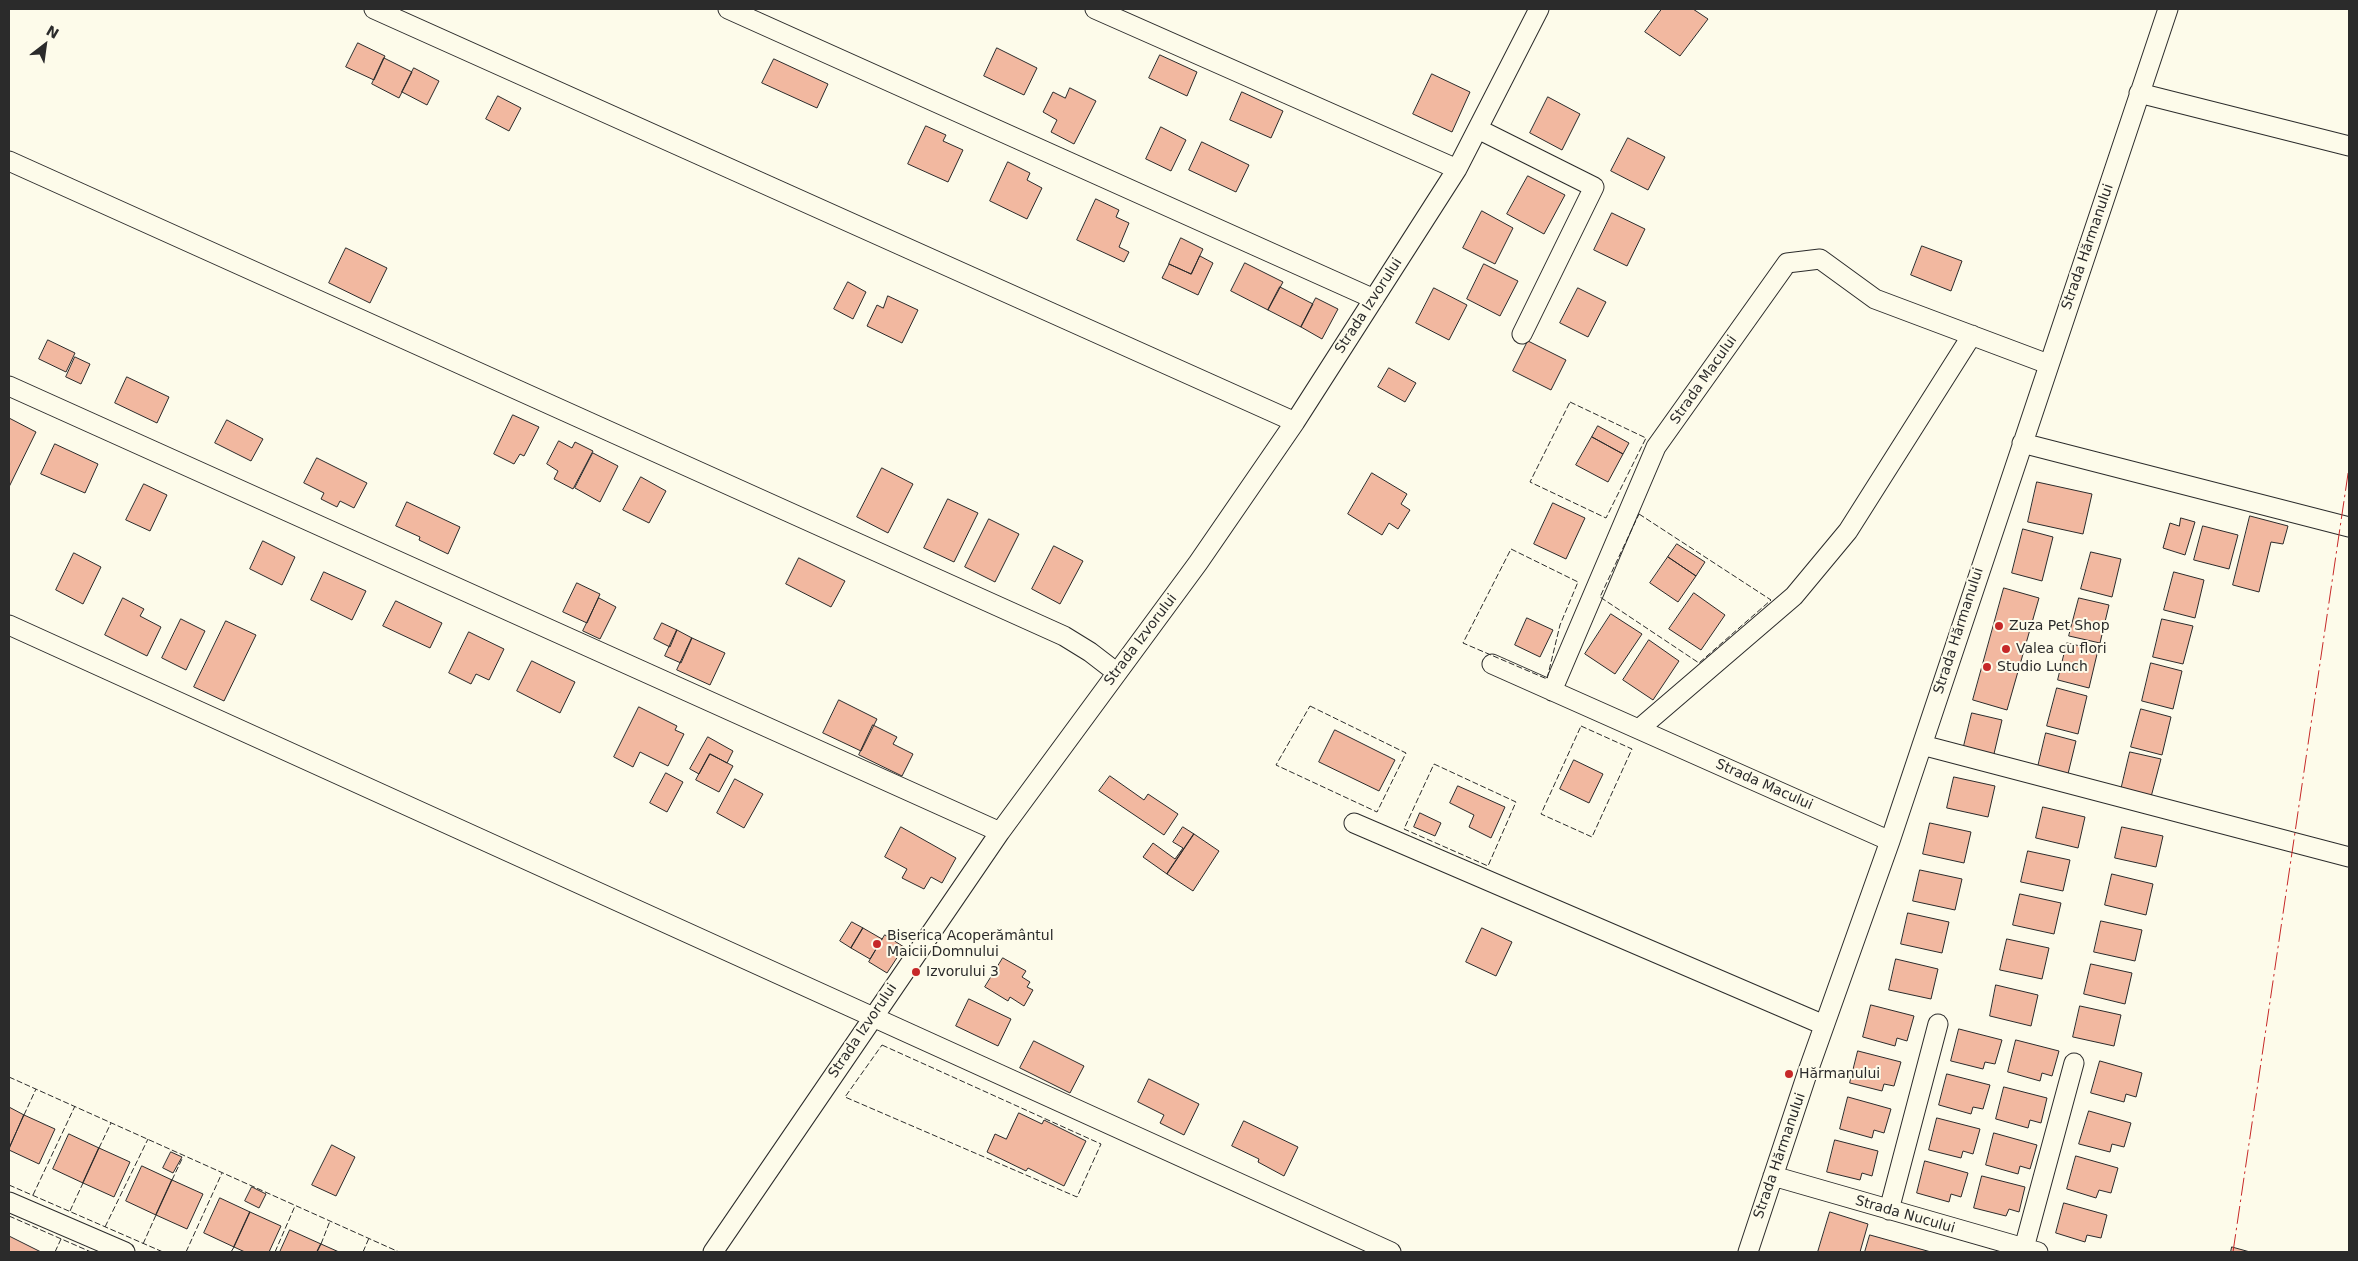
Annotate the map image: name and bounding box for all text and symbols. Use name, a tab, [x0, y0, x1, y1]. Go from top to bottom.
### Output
north arrow	[20, 20, 70, 70]
text: N	[43, 22, 62, 42]
street label: Strada Hărmanului	[2059, 182, 2117, 312]
street label: Strada Izvorului	[1332, 255, 1406, 357]
street label: Strada Macului	[1667, 332, 1741, 428]
street label: Strada Hărmanului	[1931, 566, 1987, 696]
street label: Strada Izvorului	[1101, 591, 1181, 689]
place label: Zuza Pet Shop	[2009, 618, 2110, 634]
marker: Zuza Pet Shop	[1993, 620, 2005, 632]
place label: Valea cu flori	[2016, 641, 2107, 657]
marker: Valea cu flori	[2000, 643, 2012, 655]
place label: Studio Lunch	[1997, 659, 2088, 675]
marker: Studio Lunch	[1981, 661, 1993, 673]
street label: Strada Macului	[1713, 756, 1815, 814]
place label: Biserica Acoperământul Maicii Domnului	[887, 928, 1054, 960]
marker: Biserica Acoperământul Maicii Domnului	[871, 938, 883, 950]
place label: Izvorului 3	[926, 964, 999, 980]
marker: Izvorului 3	[910, 966, 922, 978]
street label: Strada Izvorului	[825, 981, 901, 1081]
place label: Hărmanului	[1799, 1066, 1880, 1082]
marker: Hărmanului	[1783, 1068, 1795, 1080]
street label: Strada Hărmanului	[1751, 1091, 1809, 1221]
street label: Strada Nucului	[1853, 1193, 1957, 1237]

